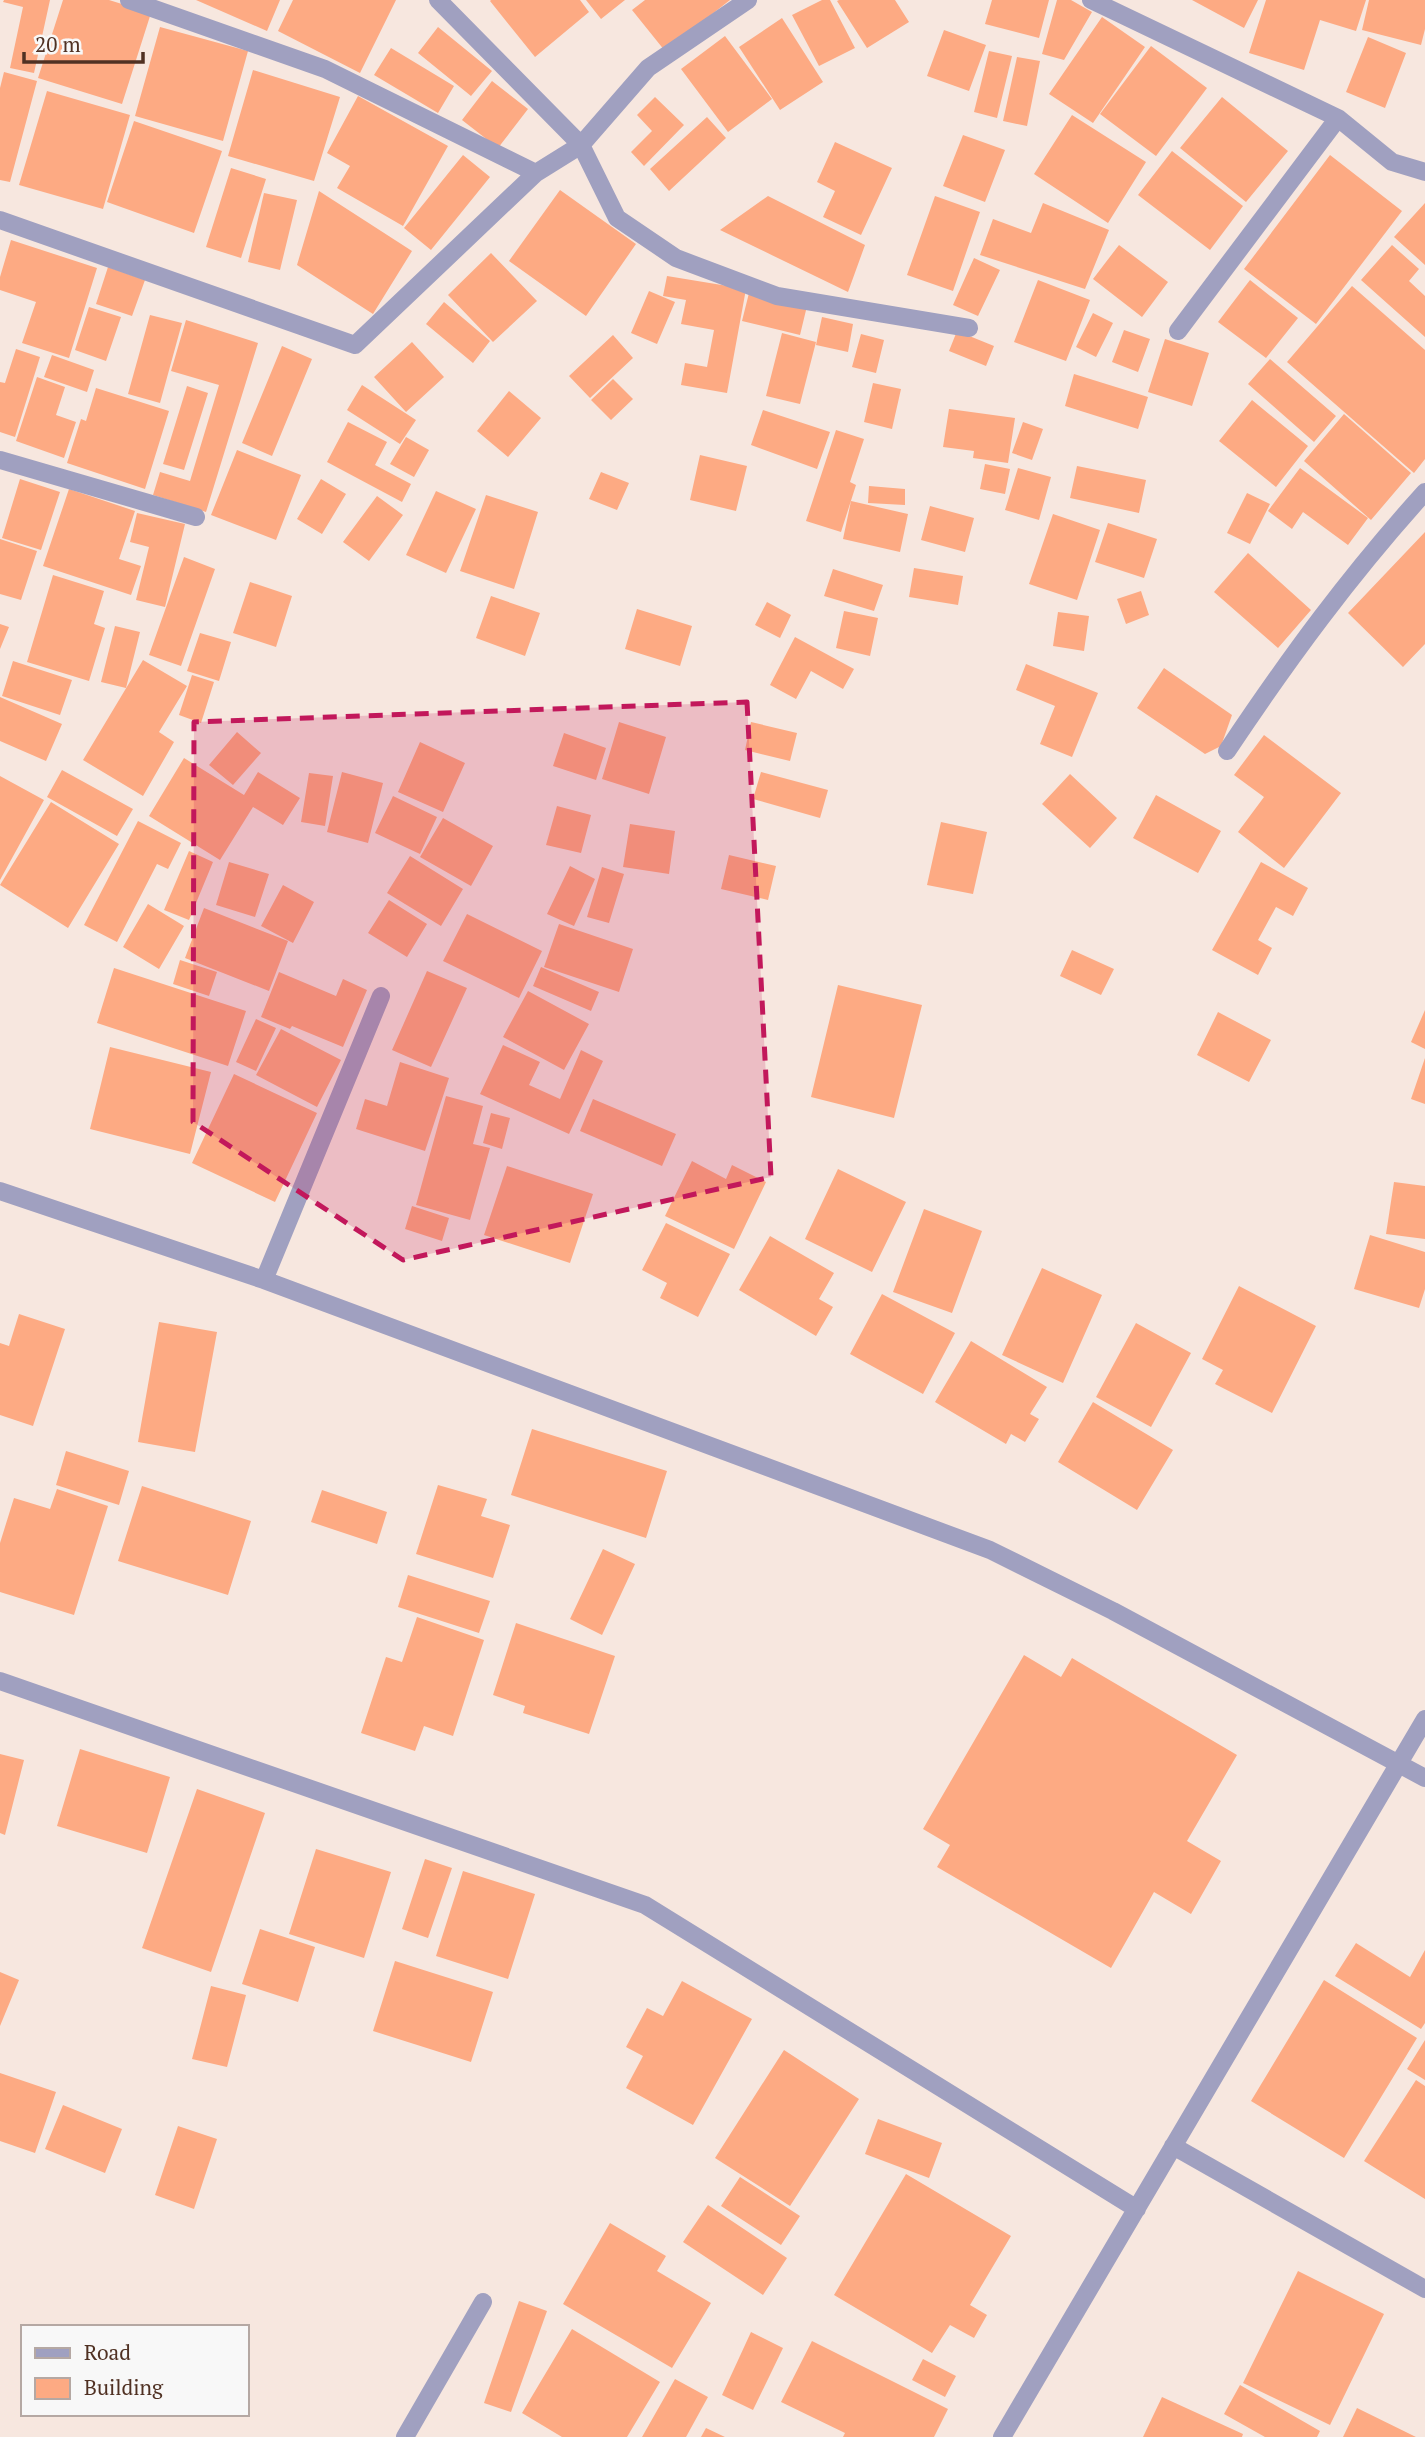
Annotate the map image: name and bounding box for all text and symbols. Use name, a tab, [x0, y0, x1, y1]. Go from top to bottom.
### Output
scale bar	[24, 21, 144, 65]
text: 20 m	[35, 30, 81, 58]
legend	[21, 2325, 248, 2416]
text: Road	[84, 2338, 131, 2366]
text: Building	[84, 2373, 164, 2401]

